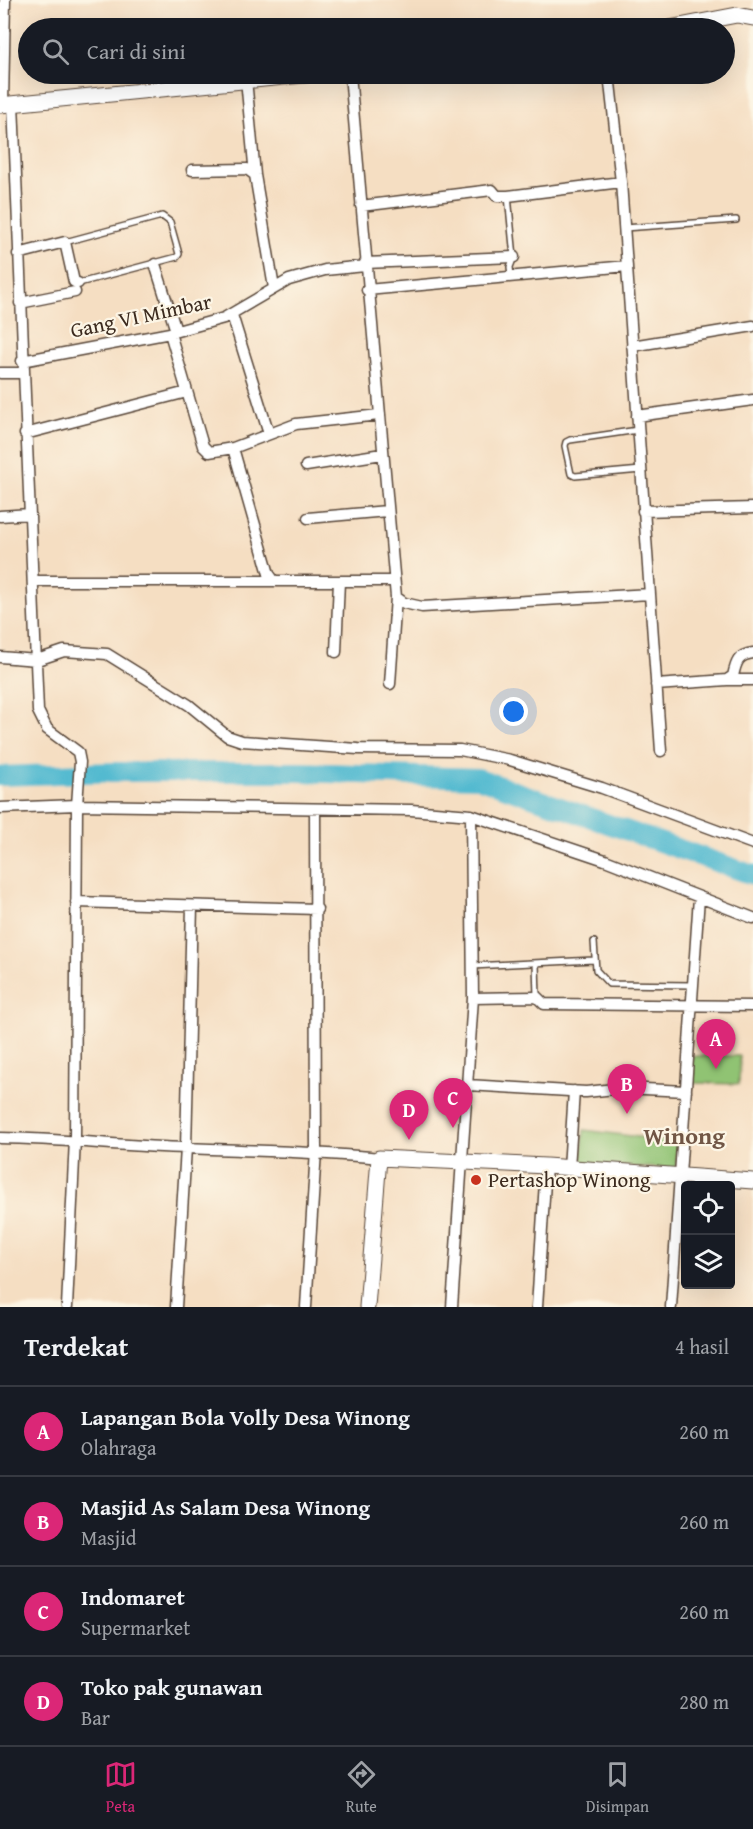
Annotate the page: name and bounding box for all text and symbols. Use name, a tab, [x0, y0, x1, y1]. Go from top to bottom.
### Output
search box	[18, 18, 735, 84]
icon: search	[39, 35, 72, 68]
text: Cari di sini	[87, 35, 186, 67]
street label: Gang VI Mimbar	[67, 285, 215, 346]
your location	[499, 697, 528, 726]
pin: A	[696, 1020, 736, 1069]
pin: B	[608, 1064, 646, 1114]
pin: C	[434, 1078, 472, 1128]
pin: D	[390, 1090, 428, 1140]
district label: Winong	[643, 1118, 725, 1153]
place label: Pertashop Winong	[488, 1164, 651, 1195]
marker: Pertashop Winong	[469, 1173, 483, 1187]
map controls	[681, 1181, 735, 1289]
button: locate	[681, 1181, 735, 1235]
button: layers	[681, 1235, 735, 1289]
text: Terdekat	[24, 1327, 128, 1366]
text: 4 hasil	[675, 1332, 729, 1361]
text: Lapangan Bola Volly Desa Winong	[81, 1401, 410, 1433]
text: A	[37, 1417, 50, 1446]
text: 260 m	[679, 1417, 729, 1446]
text: Olahraga	[81, 1433, 156, 1462]
text: Masjid As Salam Desa Winong	[81, 1491, 370, 1523]
text: B	[37, 1507, 50, 1536]
text: 260 m	[679, 1507, 729, 1536]
text: Masjid	[81, 1523, 136, 1552]
text: Indomaret	[81, 1581, 185, 1613]
text: C	[38, 1597, 49, 1626]
text: 260 m	[679, 1597, 729, 1626]
text: Supermarket	[81, 1613, 190, 1642]
text: Toko pak gunawan	[81, 1671, 263, 1703]
text: D	[37, 1687, 50, 1716]
text: 280 m	[679, 1687, 729, 1716]
text: Bar	[81, 1703, 110, 1732]
tab: Peta	[104, 1758, 137, 1818]
tab: Rute	[345, 1758, 378, 1818]
tab: Disimpan	[586, 1758, 649, 1818]

